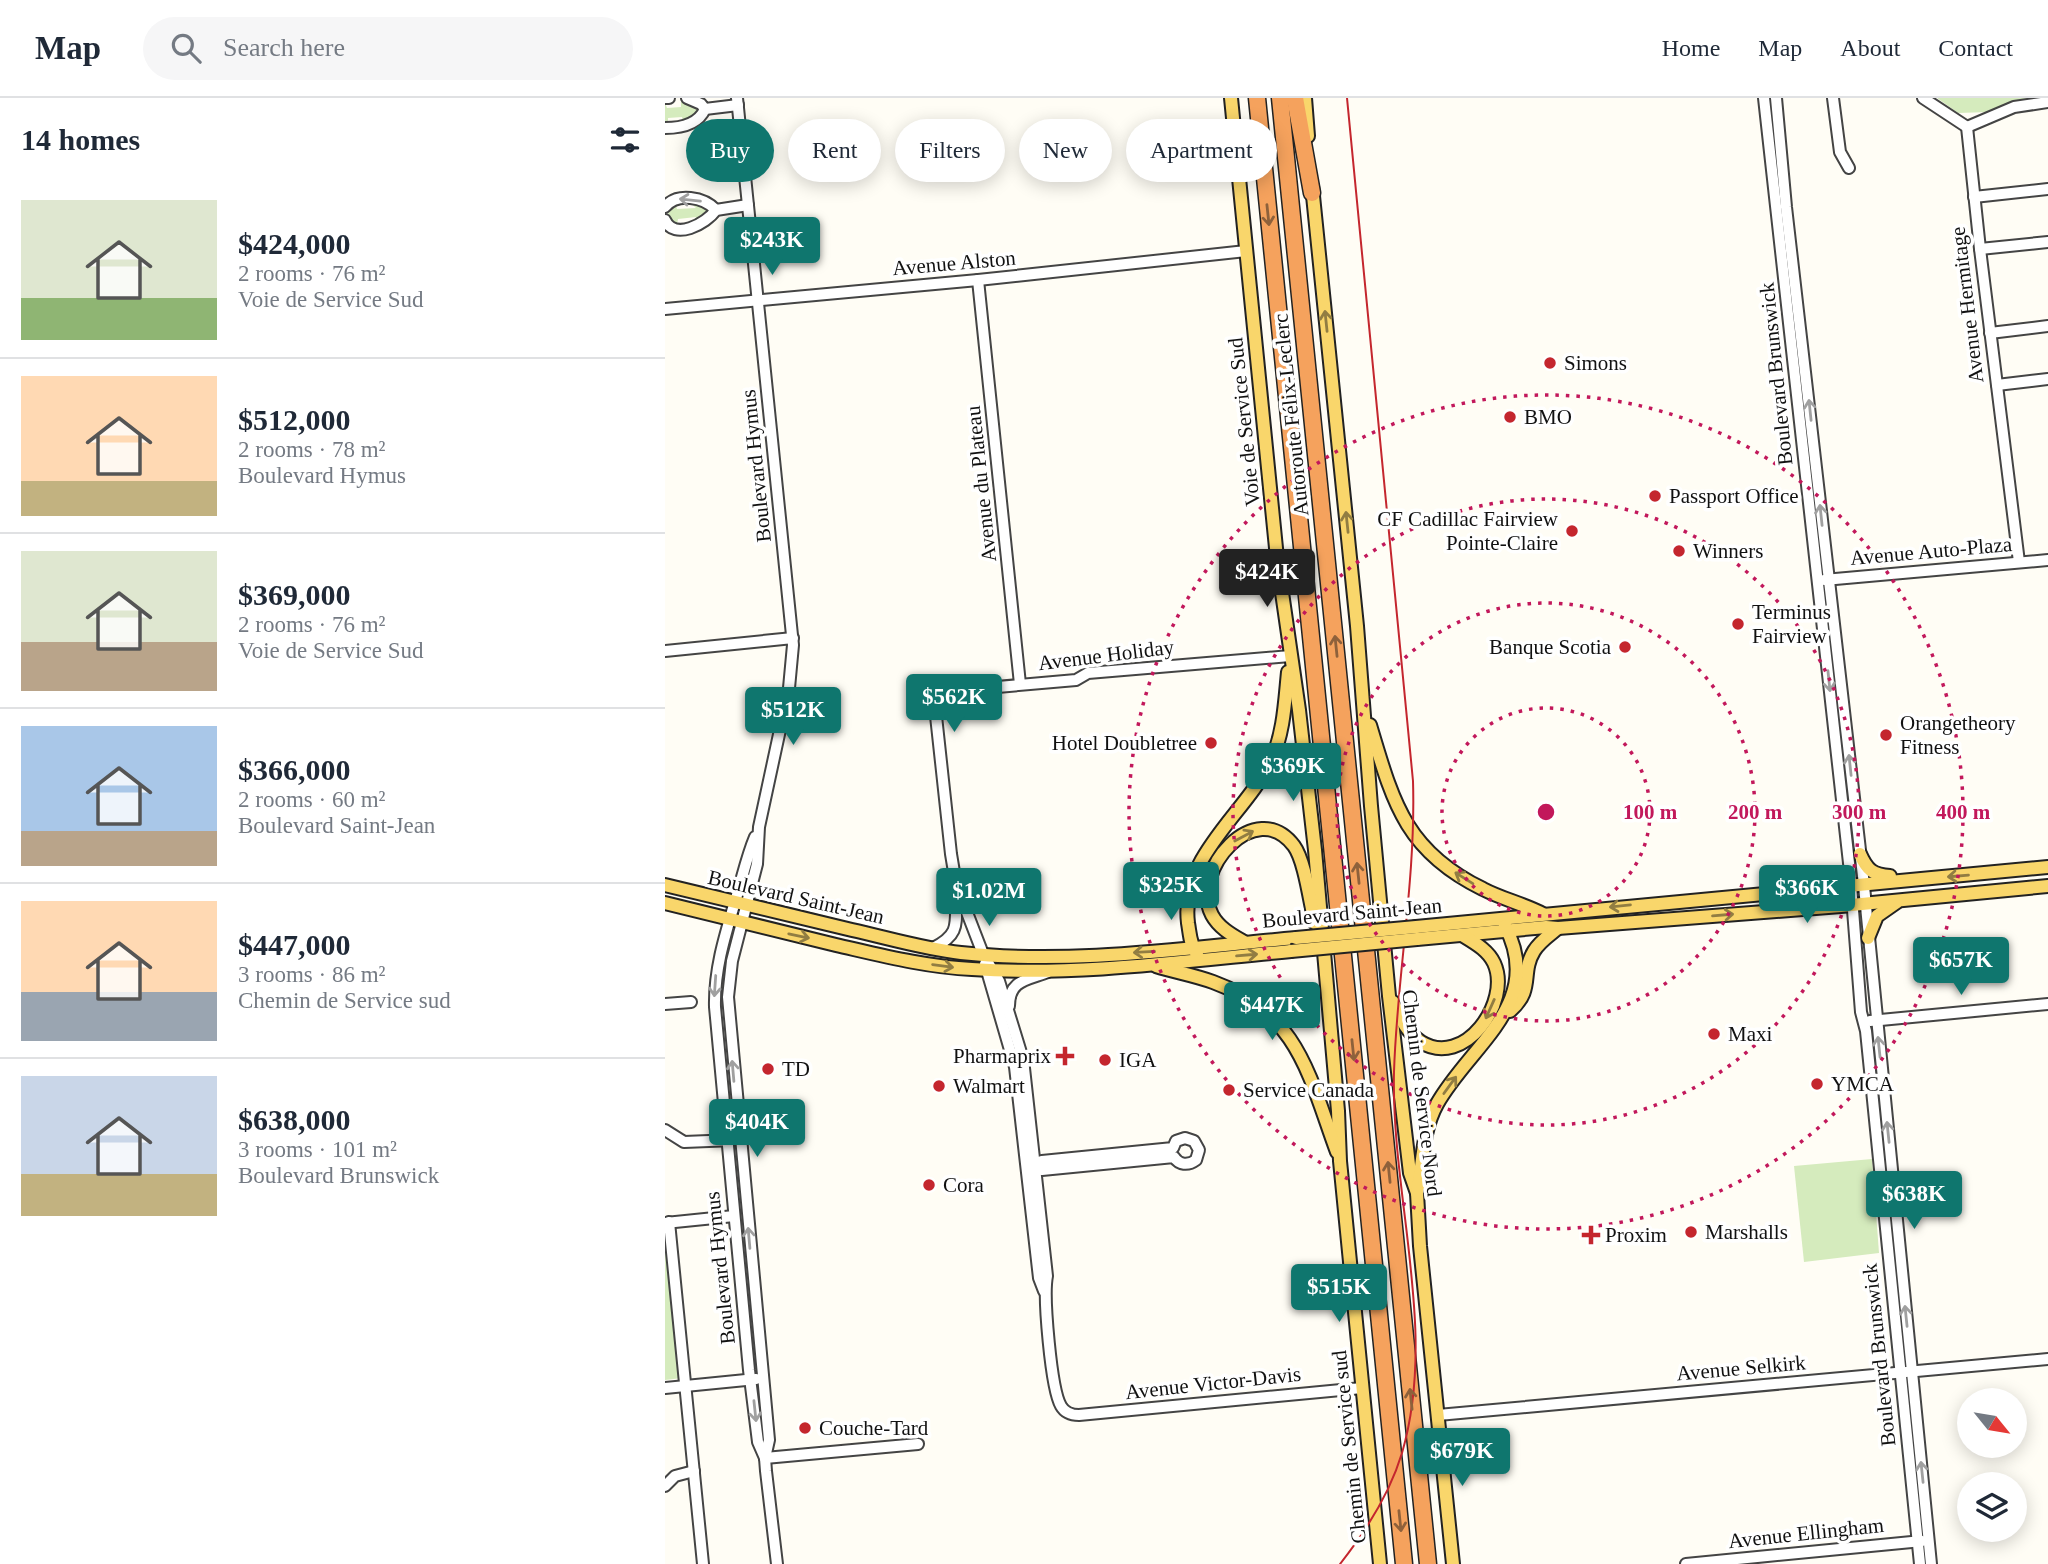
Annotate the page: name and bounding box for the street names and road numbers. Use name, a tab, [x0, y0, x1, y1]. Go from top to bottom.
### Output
street label: Avenue Hermitage	[1945, 225, 1989, 385]
street label: Avenue Alston	[891, 246, 1017, 280]
street label: Boulevard Brunswick	[1754, 281, 1798, 467]
street label: Autoroute Félix-Leclerc	[1268, 313, 1314, 517]
street label: Voie de Service Sud	[1223, 336, 1265, 507]
street label: Boulevard Hymus	[736, 388, 776, 544]
street label: Avenue du Plateau	[961, 404, 1001, 563]
street label: Avenue Auto-Plaza	[1849, 532, 2014, 570]
street label: Avenue Holiday	[1037, 635, 1176, 675]
street label: Boulevard Saint-Jean	[706, 865, 887, 929]
street label: Boulevard Saint-Jean	[1261, 893, 1443, 933]
street label: Chemin de Service Nord	[1397, 988, 1447, 1198]
street label: Boulevard Hymus	[700, 1190, 740, 1346]
street label: Boulevard Brunswick	[1857, 1262, 1901, 1448]
street label: Chemin de Service sud	[1327, 1349, 1371, 1545]
street label: Avenue Selkirk	[1675, 1350, 1807, 1386]
street label: Avenue Victor-Davis	[1124, 1362, 1302, 1404]
street label: Avenue Ellingham	[1727, 1513, 1885, 1553]

